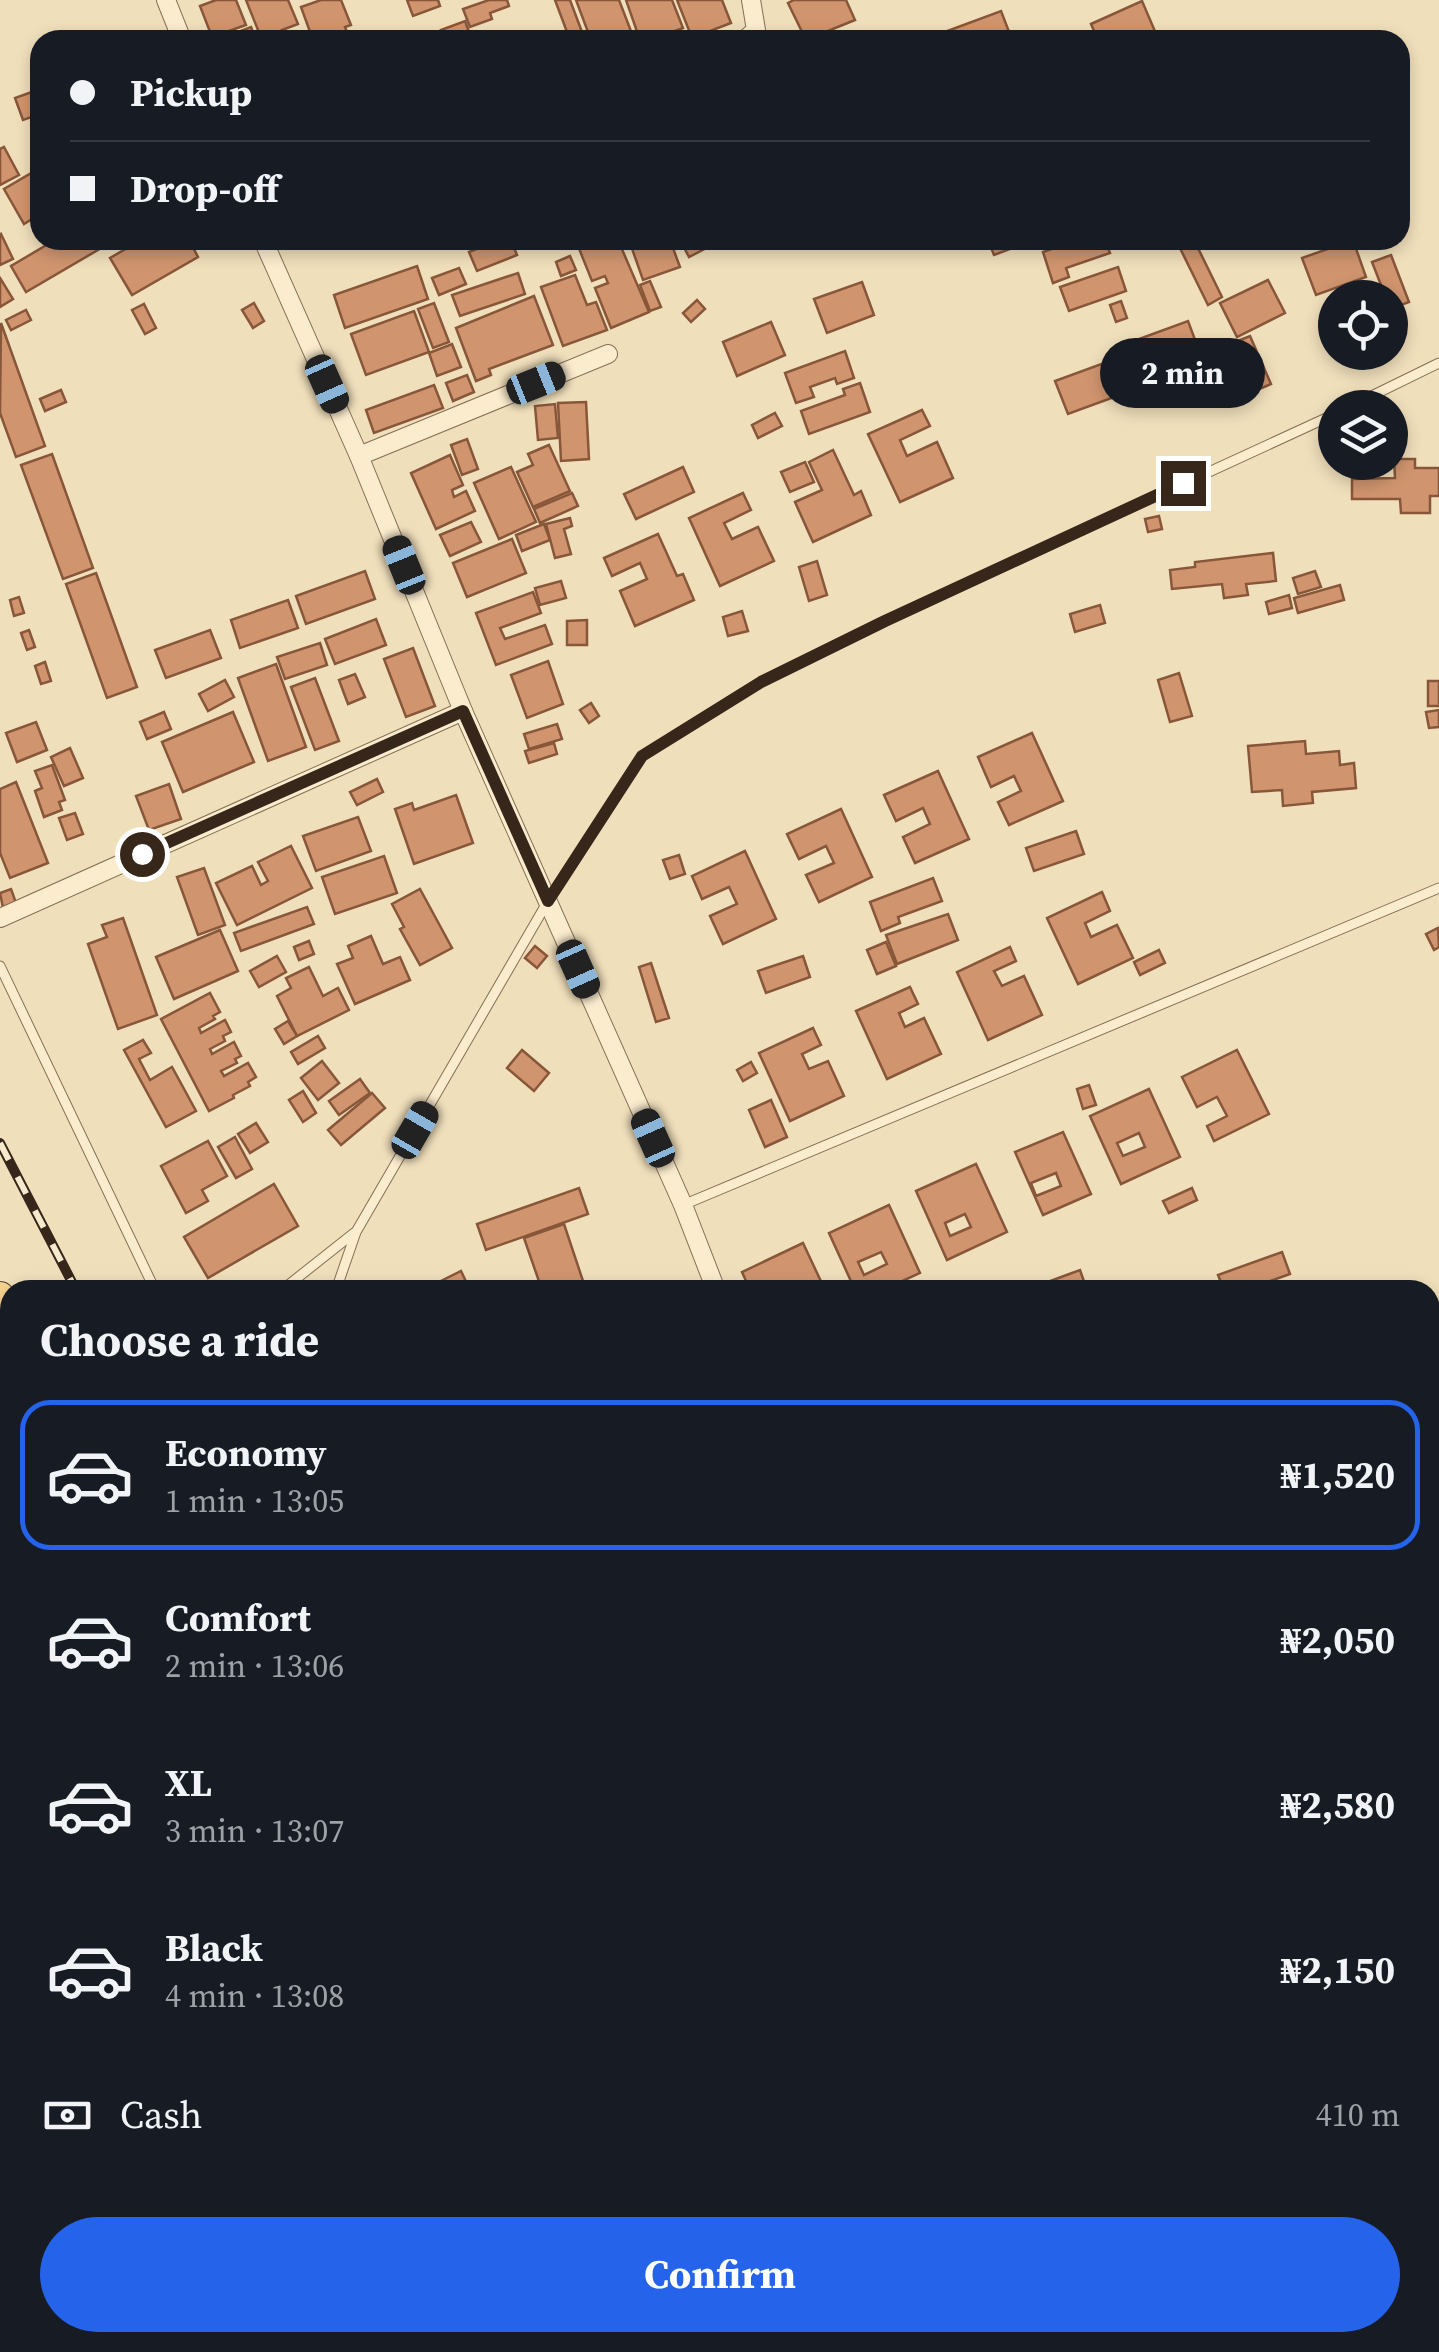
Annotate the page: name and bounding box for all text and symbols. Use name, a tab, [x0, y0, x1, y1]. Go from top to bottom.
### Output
text: Pickup	[130, 67, 252, 119]
text: Drop-off	[130, 163, 279, 215]
map controls	[1318, 280, 1408, 480]
button: locate	[1318, 280, 1408, 370]
callout: 2 min	[1100, 338, 1266, 408]
car	[301, 350, 353, 418]
text: 2 min	[1141, 351, 1224, 395]
car	[503, 358, 569, 408]
button: layers	[1318, 390, 1408, 480]
route end	[1161, 461, 1206, 506]
car	[379, 532, 429, 598]
route start	[120, 832, 165, 877]
car	[552, 935, 604, 1003]
car	[387, 1097, 443, 1163]
car	[627, 1104, 679, 1172]
text: Choose a ride	[40, 1309, 319, 1371]
text: Economy	[165, 1427, 327, 1479]
icon: car	[45, 1430, 135, 1520]
text: ₦1,520	[1281, 1449, 1395, 1501]
text: 1 min · 13:05	[165, 1479, 344, 1523]
text: Comfort	[165, 1592, 311, 1644]
icon: car	[45, 1595, 135, 1685]
text: ₦2,050	[1281, 1614, 1395, 1666]
text: 2 min · 13:06	[165, 1644, 344, 1688]
text: XL	[165, 1757, 212, 1809]
icon: car	[45, 1760, 135, 1850]
text: ₦2,580	[1281, 1779, 1395, 1831]
text: 3 min · 13:07	[165, 1809, 344, 1853]
text: Black	[165, 1922, 263, 1974]
icon: car	[45, 1925, 135, 2015]
text: ₦2,150	[1281, 1944, 1395, 1996]
text: 4 min · 13:08	[165, 1974, 344, 2018]
icon: cash	[40, 2088, 95, 2143]
text: Cash	[120, 2089, 202, 2141]
text: 410 m	[1316, 2093, 1400, 2137]
button: Confirm	[40, 2217, 1400, 2332]

